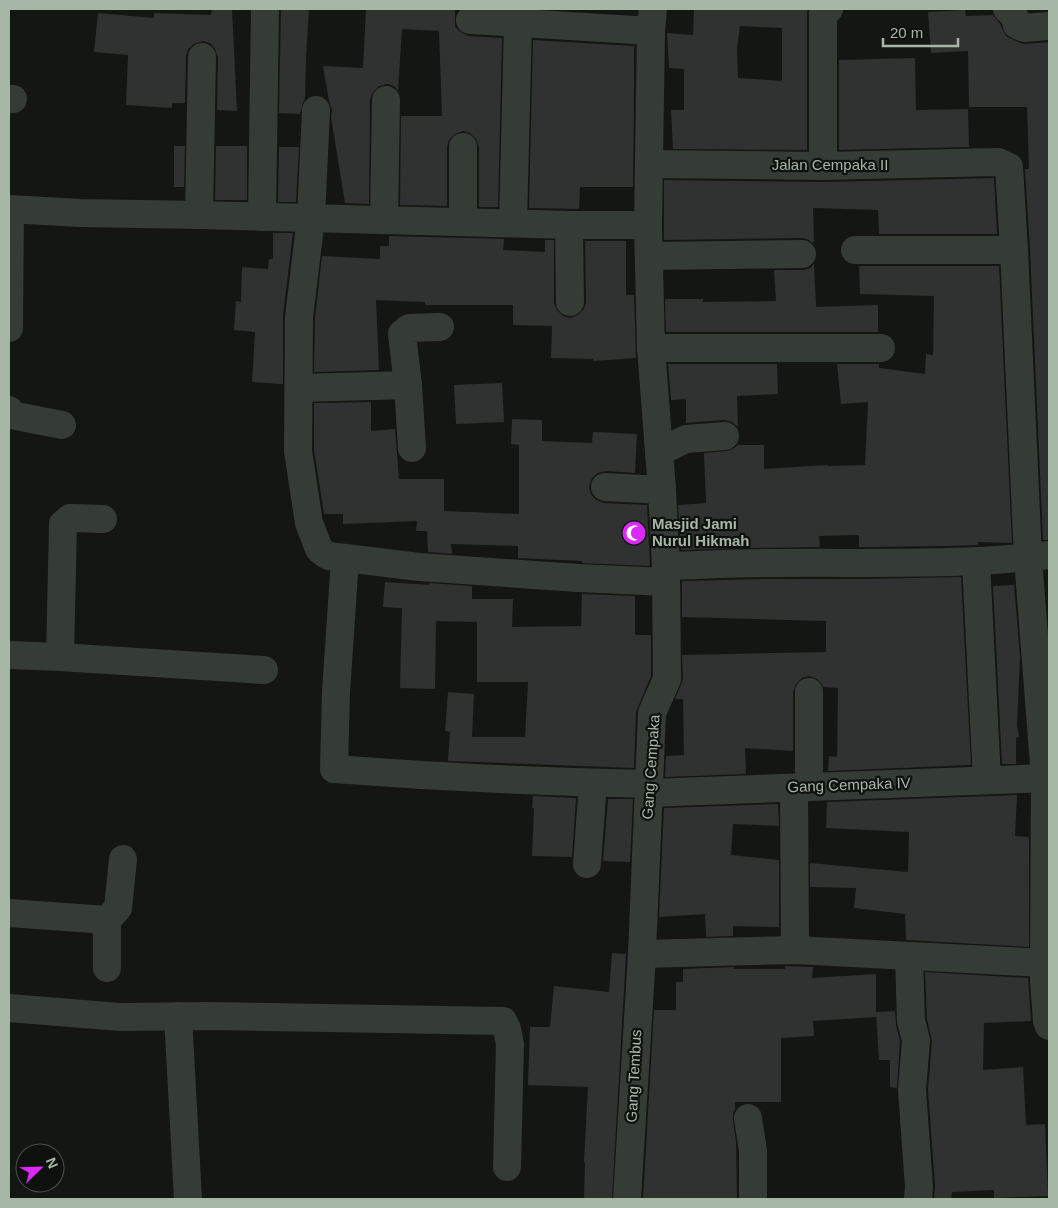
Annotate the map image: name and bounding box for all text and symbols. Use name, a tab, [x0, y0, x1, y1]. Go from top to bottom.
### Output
scale bar	[883, 15, 958, 47]
text: 20 m	[890, 24, 923, 41]
street label: Jalan Cempaka II	[772, 156, 888, 173]
place label: Masjid Jami Nurul Hikmah	[652, 515, 750, 549]
mosque icon: Masjid Jami Nurul Hikmah	[621, 520, 647, 546]
street label: Gang Cempaka	[638, 713, 663, 820]
street label: Gang Cempaka IV	[787, 774, 911, 795]
street label: Gang Tembus	[623, 1029, 644, 1123]
north arrow	[15, 1143, 65, 1193]
text: N	[43, 1155, 61, 1171]

